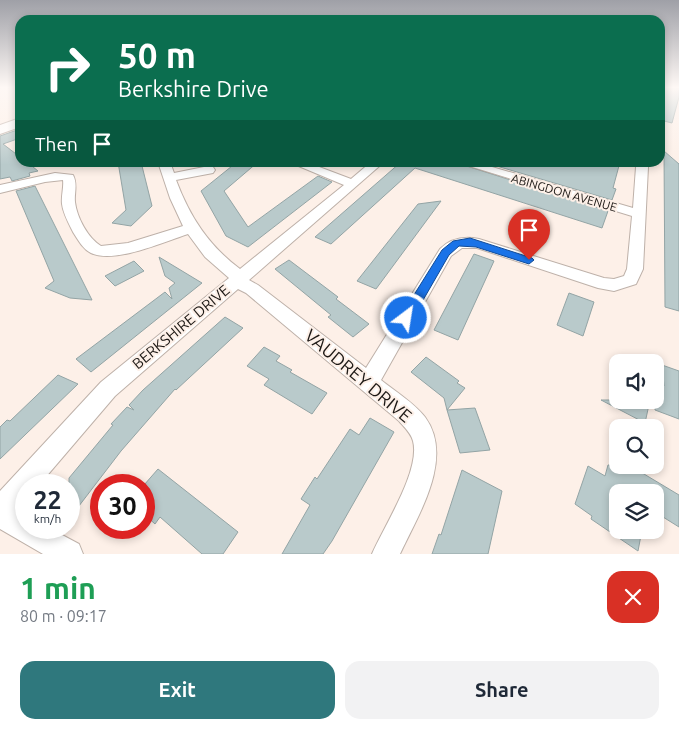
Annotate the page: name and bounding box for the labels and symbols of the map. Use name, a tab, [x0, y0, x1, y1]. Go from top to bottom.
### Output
street label: ABINGDON AVENUE	[510, 171, 619, 214]
pin	[508, 209, 550, 260]
street label: BERKSHIRE DRIVE	[129, 281, 233, 372]
position arrow	[379, 291, 431, 343]
street label: VAUDREY DRIVE	[301, 325, 416, 426]
speed limit sign: 30	[90, 474, 155, 539]

